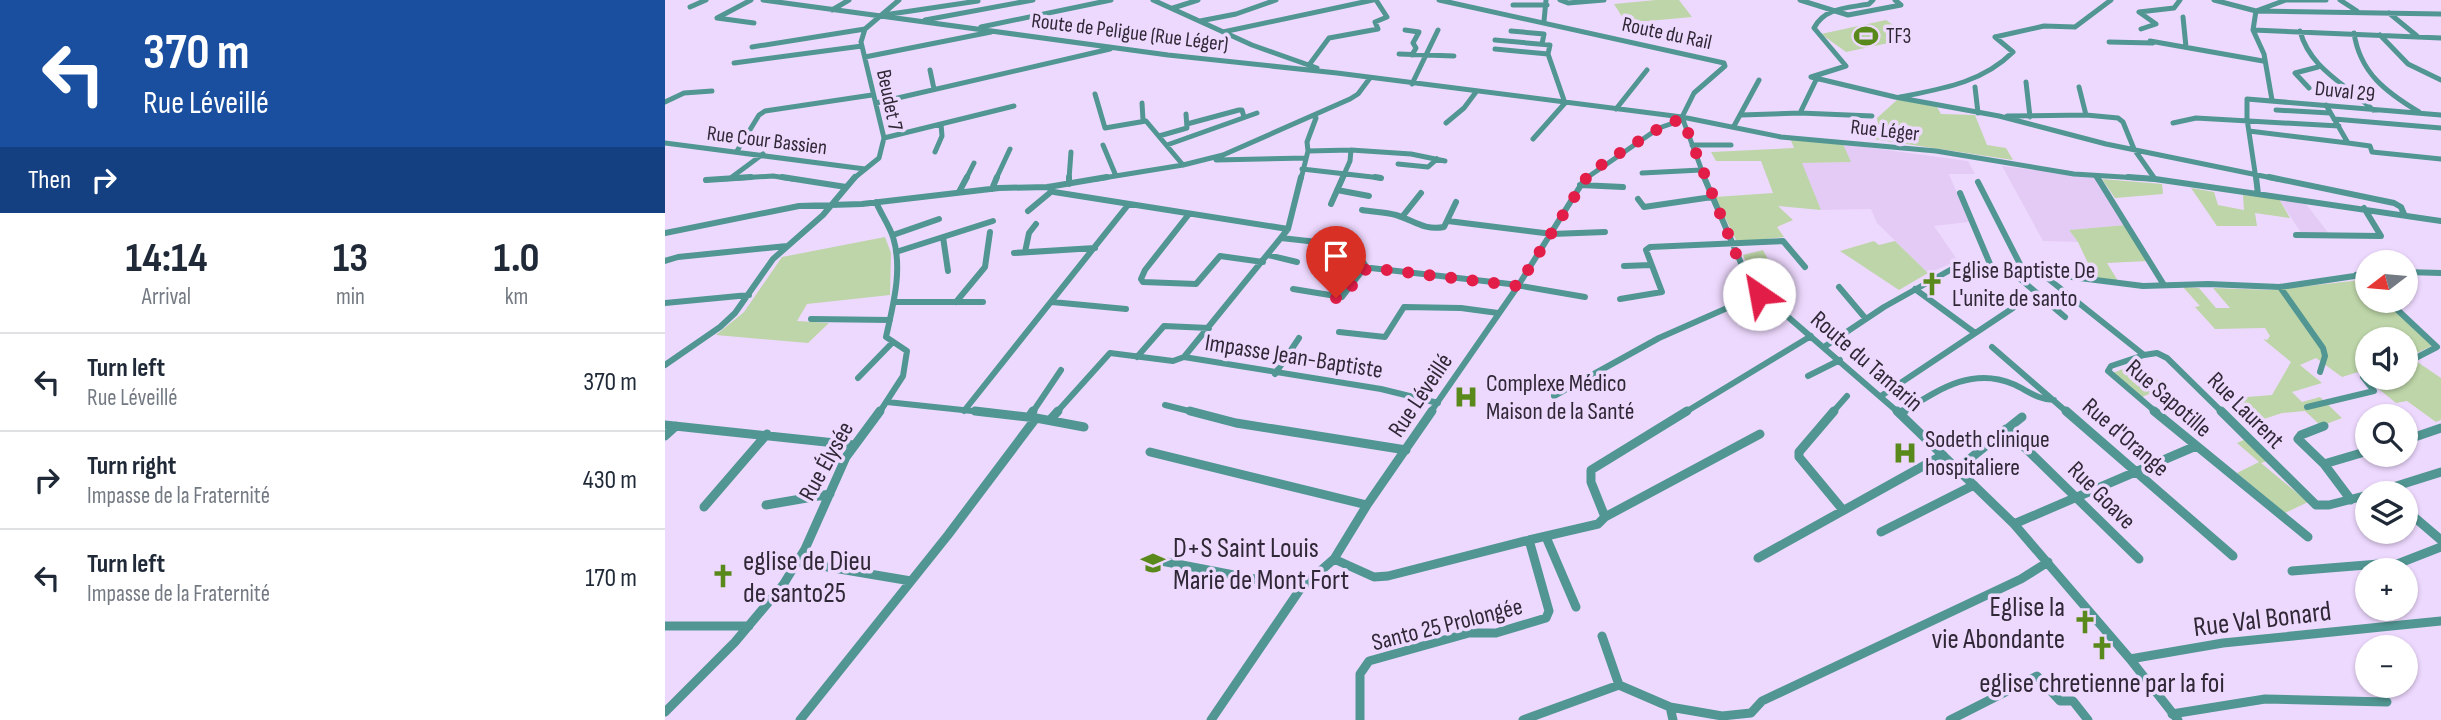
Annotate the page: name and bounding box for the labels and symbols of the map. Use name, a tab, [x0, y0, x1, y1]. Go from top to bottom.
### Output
street label: Route de Peligue (Rue Léger)	[1030, 8, 1230, 57]
street label: Route du Rail	[1620, 12, 1714, 55]
sports icon: TF3	[1852, 22, 1880, 50]
place label: TF3	[1886, 24, 1911, 49]
street label: Beudet 7	[871, 67, 908, 134]
street label: Duval 29	[2314, 76, 2376, 107]
street label: Rue Léger	[1849, 114, 1921, 147]
street label: Rue Cour Bassien	[705, 121, 828, 160]
pin	[1306, 226, 1366, 298]
north arrow	[2355, 250, 2419, 313]
place label: Eglise Baptiste De L'unite de santo	[1952, 256, 2095, 313]
position arrow	[1722, 257, 1796, 331]
church icon: Eglise Baptiste De L'unite de santo	[1918, 270, 1946, 298]
street label: Route du Tamarin	[1805, 305, 1929, 418]
street label: Impasse Jean-Baptiste	[1203, 328, 1385, 385]
street label: Rue Léveillé	[1382, 348, 1459, 443]
street label: Rue Sapotille	[2120, 353, 2218, 444]
street label: Rue Laurent	[2201, 366, 2290, 455]
place label: Complexe Médico Maison de la Santé	[1486, 369, 1634, 426]
hospital icon: Complexe Médico Maison de la Santé	[1452, 383, 1480, 411]
street label: Rue d'Orange	[2076, 392, 2175, 483]
street label: Rue Élysée	[793, 417, 860, 506]
place label: Sodeth clinique hospitaliere	[1925, 425, 2050, 482]
hospital icon: Sodeth clinique hospitaliere	[1891, 439, 1919, 467]
street label: Rue Goave	[2062, 455, 2142, 535]
place label: D+S Saint Louis Marie de Mont Fort	[1173, 532, 1349, 597]
place label: eglise de Dieu de santo25	[743, 545, 872, 610]
school or university icon: D+S Saint Louis Marie de Mont Fort	[1139, 549, 1167, 577]
church icon: eglise de Dieu de santo25	[709, 562, 737, 590]
place label: Eglise la vie Abondante	[1931, 591, 2065, 656]
street label: Santo 25 Prolongée	[1369, 592, 1525, 657]
street label: Rue Val Bonard	[2191, 595, 2333, 644]
church icon: Eglise la vie Abondante	[2071, 608, 2099, 636]
church icon: eglise chretienne par la foi	[2088, 634, 2116, 662]
place label: eglise chretienne par la foi	[1979, 667, 2225, 700]

